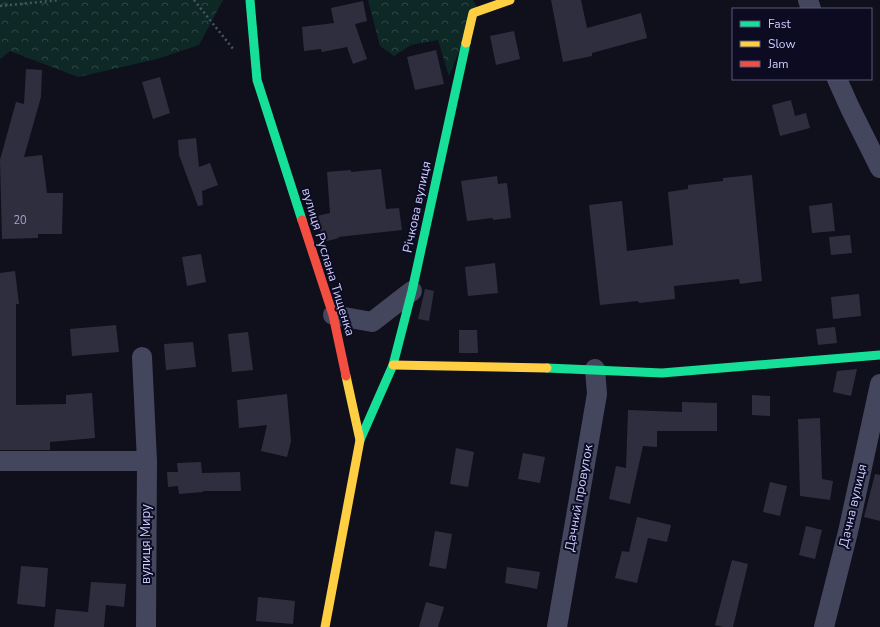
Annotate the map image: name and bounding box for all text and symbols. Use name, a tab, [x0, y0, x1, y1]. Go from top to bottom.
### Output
legend	[732, 8, 872, 80]
text: Fast	[768, 16, 791, 32]
text: Slow	[768, 36, 796, 52]
text: Jam	[767, 56, 789, 72]
street label: Річкова вулиця	[398, 159, 436, 255]
street label: вулиця Руслана Тищенка	[297, 186, 359, 338]
house number: 20	[13, 213, 27, 228]
street label: Дачний провулок	[561, 443, 597, 553]
street label: Дачна вулиця	[835, 462, 871, 550]
street label: вулиця Миру	[137, 504, 155, 584]

